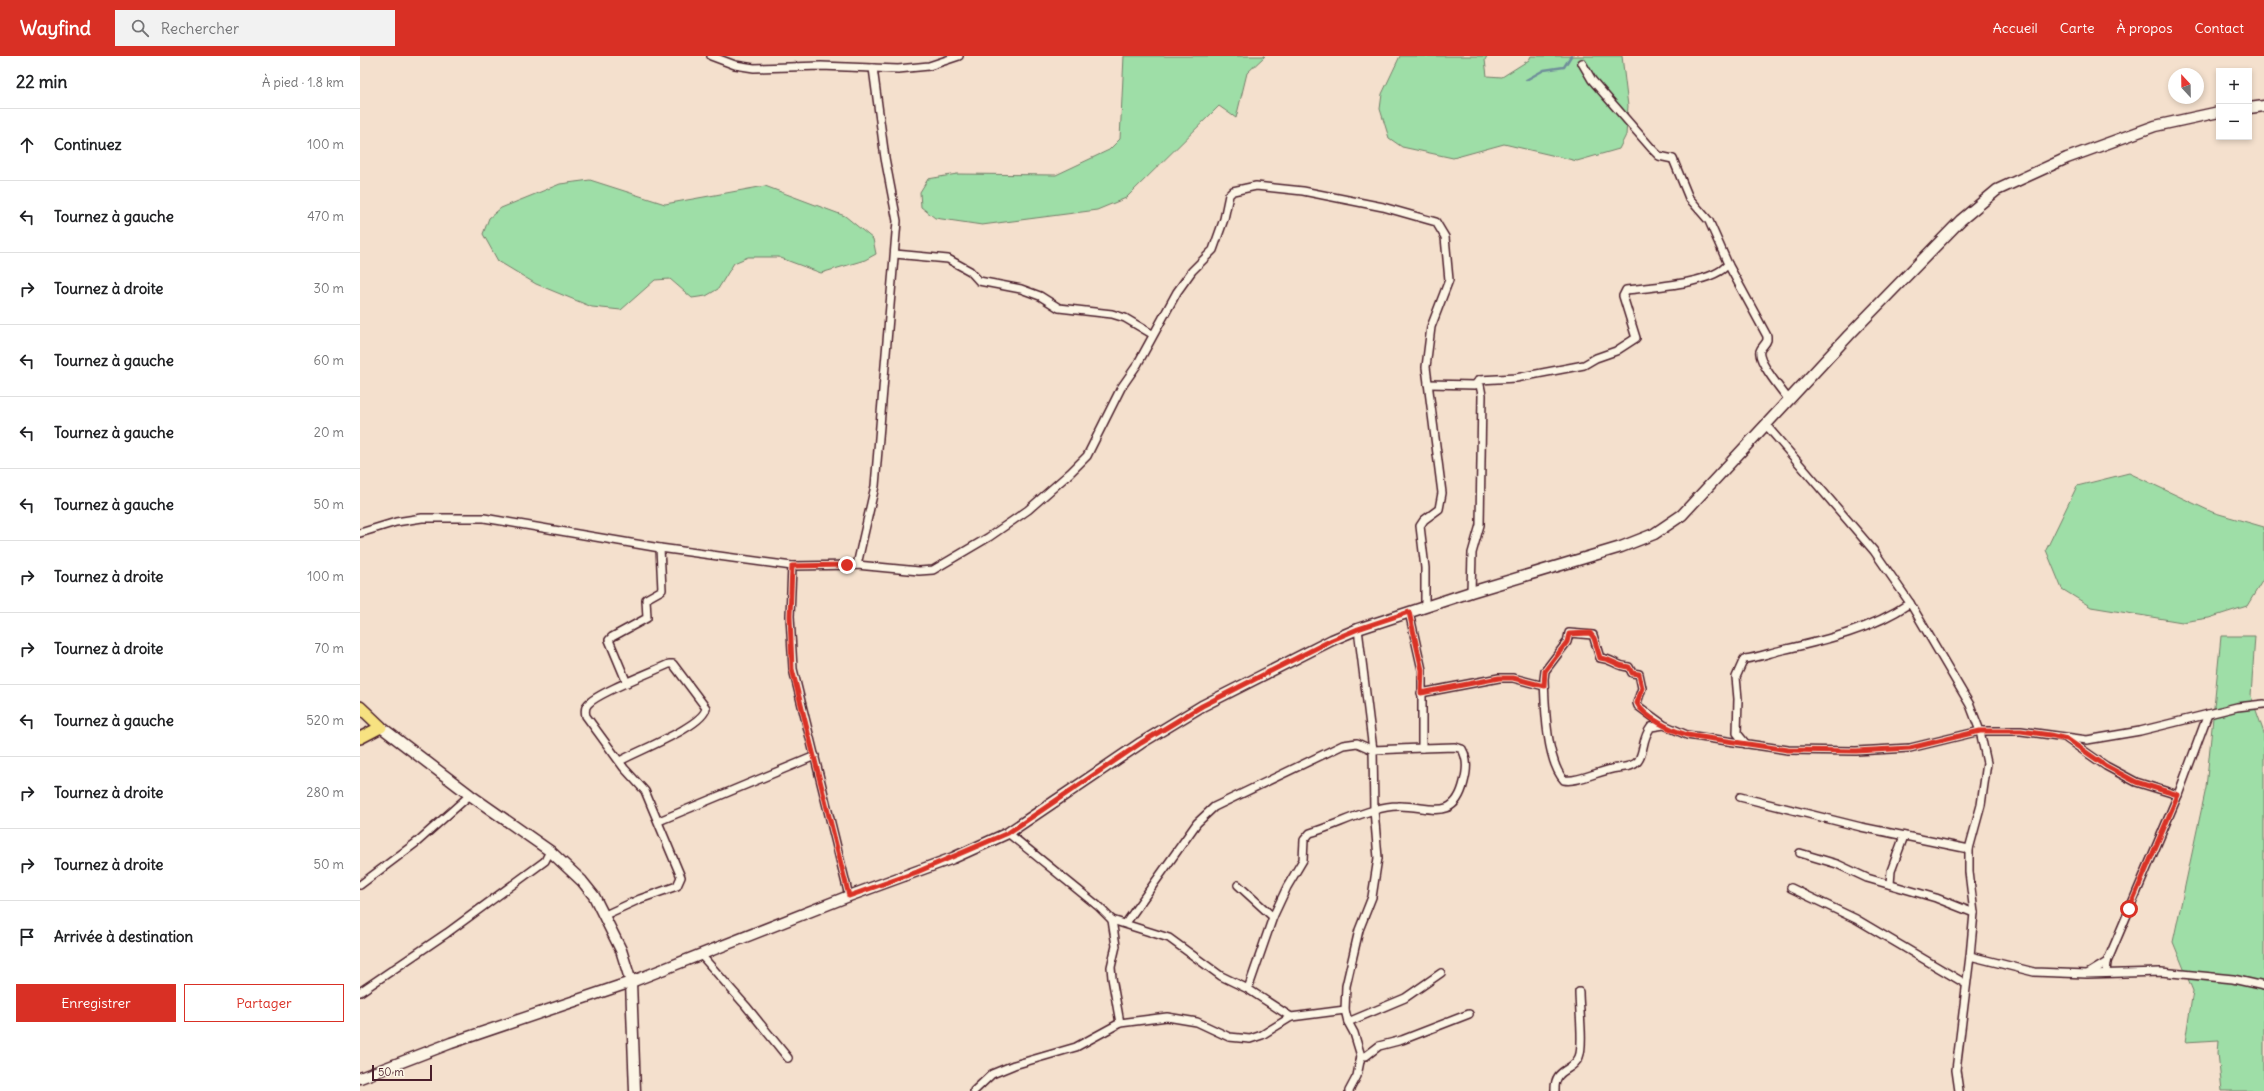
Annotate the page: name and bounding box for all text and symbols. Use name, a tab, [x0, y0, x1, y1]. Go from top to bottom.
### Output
search box	[115, 10, 395, 46]
text: Wayfind	[20, 16, 91, 40]
icon: search	[129, 17, 151, 39]
text: Rechercher	[161, 19, 239, 38]
text: Accueil	[1993, 19, 2038, 37]
text: Carte	[2060, 19, 2095, 37]
text: À propos	[2117, 19, 2173, 37]
text: Contact	[2195, 19, 2244, 37]
north arrow	[2168, 68, 2204, 104]
map controls	[2216, 68, 2252, 140]
button: +	[2216, 68, 2252, 104]
text: 22 min	[16, 71, 67, 93]
text: À pied · 1.8 km	[262, 74, 344, 91]
button: −	[2216, 104, 2252, 140]
icon: ahead	[16, 134, 38, 156]
text: Continuez	[54, 135, 122, 154]
text: 100 m	[307, 136, 344, 153]
icon: left	[16, 206, 38, 228]
text: Tournez à gauche	[54, 207, 174, 226]
text: 470 m	[307, 208, 344, 225]
icon: right	[16, 278, 38, 300]
text: Tournez à droite	[54, 279, 163, 298]
text: 30 m	[314, 280, 344, 297]
icon: left	[16, 350, 38, 372]
text: Tournez à gauche	[54, 351, 174, 370]
text: 60 m	[313, 352, 344, 369]
icon: left	[16, 422, 38, 444]
text: Tournez à gauche	[54, 423, 174, 442]
text: 20 m	[314, 424, 344, 441]
icon: left	[16, 494, 38, 516]
text: Tournez à gauche	[54, 495, 174, 514]
text: 50 m	[313, 496, 344, 513]
route end	[838, 556, 856, 574]
icon: right	[16, 566, 38, 588]
text: Tournez à droite	[54, 567, 163, 586]
text: 100 m	[307, 568, 344, 585]
icon: right	[16, 638, 38, 660]
text: Tournez à droite	[54, 639, 163, 658]
text: 70 m	[315, 640, 344, 657]
icon: left	[16, 710, 38, 732]
text: Tournez à gauche	[54, 711, 174, 730]
text: 520 m	[306, 712, 344, 729]
icon: right	[16, 782, 38, 804]
text: Tournez à droite	[54, 783, 163, 802]
text: 280 m	[306, 784, 344, 801]
icon: right	[16, 854, 38, 876]
text: Tournez à droite	[54, 855, 163, 874]
text: 50 m	[313, 856, 344, 873]
route start	[2120, 900, 2138, 918]
icon: arrive	[16, 926, 38, 948]
text: Arrivée à destination	[54, 927, 193, 946]
button: Enregistrer	[16, 984, 176, 1022]
button: Partager	[184, 984, 344, 1022]
scale bar	[372, 1063, 432, 1082]
text: 50 m	[378, 1065, 404, 1079]

